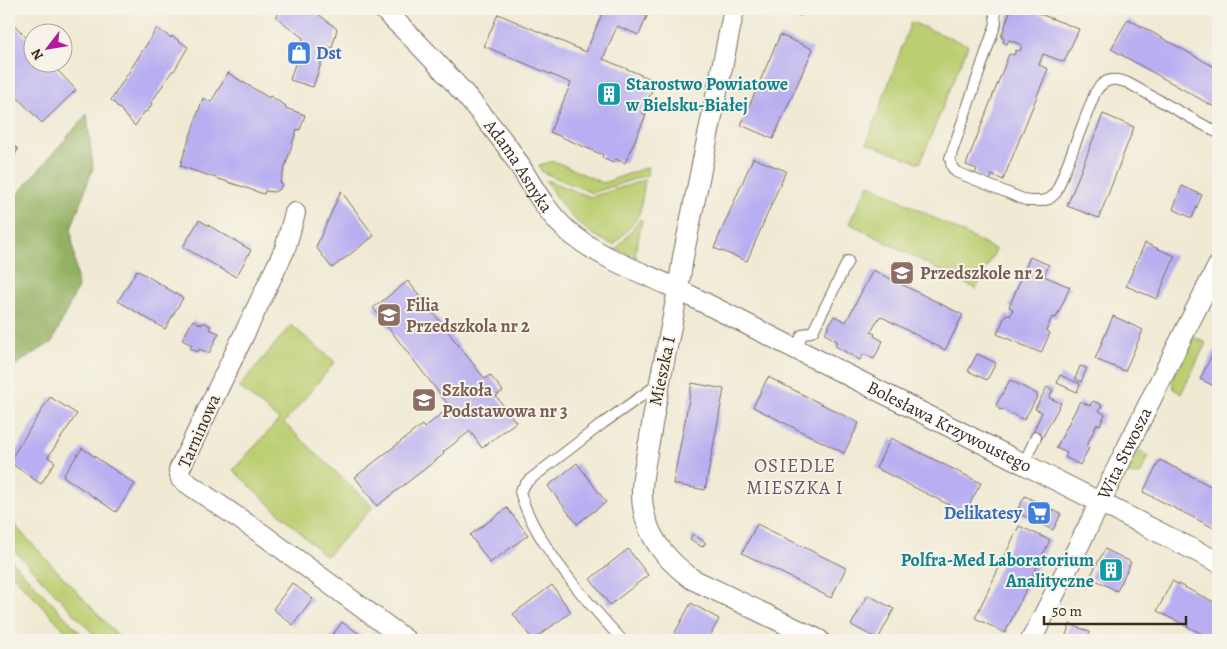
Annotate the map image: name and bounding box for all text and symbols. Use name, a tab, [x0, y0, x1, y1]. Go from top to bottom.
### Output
north arrow	[22, 22, 72, 72]
shop icon: Dst	[286, 40, 312, 66]
place label: Dst	[316, 41, 342, 65]
text: N	[27, 45, 48, 64]
place label: Starostwo Powiatowe w Bielsku-Białej	[625, 72, 788, 117]
building icon: Starostwo Powiatowe w Bielsku-Białej	[596, 81, 622, 107]
street label: Adama Asnyka	[478, 114, 559, 218]
school or university icon: Przedszkole nr 2	[889, 260, 915, 286]
place label: Przedszkole nr 2	[920, 261, 1044, 285]
place label: Filia Przedszkola nr 2	[406, 293, 530, 338]
school or university icon: Filia Przedszkola nr 2	[376, 302, 402, 328]
street label: Mieszka I	[643, 334, 681, 408]
street label: Bolesława Krzywoustego	[863, 375, 1036, 478]
place label: Szkoła Podstawowa nr 3	[442, 378, 568, 423]
school or university icon: Szkoła Podstawowa nr 3	[411, 387, 437, 413]
street label: Tarninowa	[172, 390, 226, 472]
street label: Wita Stwosza	[1091, 402, 1158, 504]
district label: OSIEDLE MIESZKA I	[746, 453, 844, 501]
supermarket icon: Delikatesy	[1026, 500, 1052, 526]
place label: Delikatesy	[944, 501, 1023, 525]
place label: Polfra-Med Laboratorium Analityczne	[901, 548, 1094, 593]
building icon: Polfra-Med Laboratorium Analityczne	[1098, 557, 1124, 583]
scale bar	[1044, 594, 1187, 626]
text: 50 m	[1052, 601, 1082, 621]

